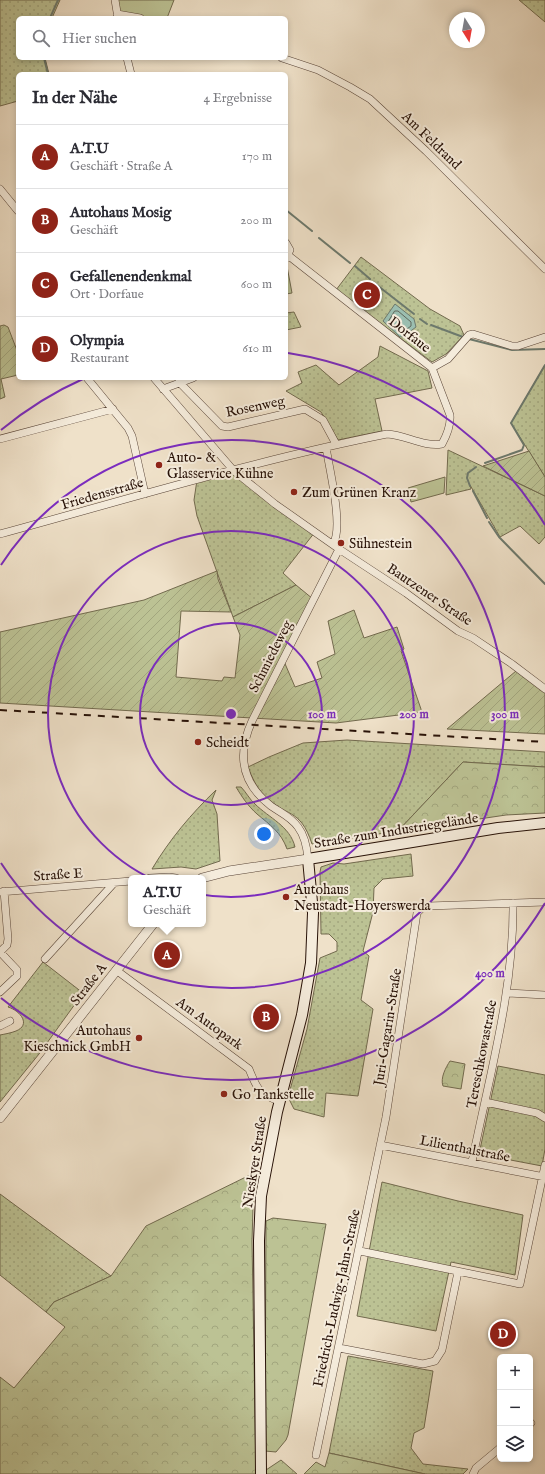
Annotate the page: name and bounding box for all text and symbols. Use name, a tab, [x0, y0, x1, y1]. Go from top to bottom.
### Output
north arrow	[449, 12, 485, 48]
search box	[16, 16, 288, 60]
icon: search	[30, 27, 52, 49]
text: Hier suchen	[62, 29, 137, 48]
text: In der Nähe	[32, 88, 117, 109]
text: 4 Ergebnisse	[204, 90, 272, 107]
street label: Am Feldrand	[397, 107, 465, 174]
text: A.T.U	[70, 139, 109, 158]
text: A	[41, 148, 49, 165]
text: 170 m	[242, 148, 272, 165]
text: Geschäft · Straße A	[70, 158, 173, 175]
text: Autohaus Mosig	[70, 203, 171, 222]
text: B	[41, 212, 49, 229]
text: 200 m	[240, 212, 272, 229]
text: Geschäft	[70, 222, 118, 239]
text: Gefallenendenkmal	[70, 267, 192, 286]
text: C	[40, 276, 50, 293]
text: 600 m	[241, 276, 272, 293]
pin: C	[354, 280, 380, 310]
text: Ort · Dorfaue	[70, 286, 144, 303]
street label: Dorfaue	[385, 313, 435, 357]
text: Olympia	[70, 331, 124, 350]
text: D	[40, 340, 50, 357]
text: 610 m	[243, 340, 272, 357]
text: Restaurant	[70, 350, 129, 367]
street label: Rosenweg	[224, 392, 287, 422]
place label: Auto- & Glasservice Kühne	[166, 449, 274, 483]
marker: Auto- & Glasservice Kühne	[154, 460, 164, 470]
street label: Friedensstraße	[59, 473, 146, 514]
place label: Zum Grünen Kranz	[302, 484, 417, 502]
marker: Zum Grünen Kranz	[289, 487, 299, 497]
place label: Sühnestein	[349, 535, 413, 553]
marker: Sühnestein	[336, 538, 346, 548]
street label: Bautzener Straße	[383, 560, 476, 630]
street label: Schmiedeweg	[245, 617, 297, 696]
centre of rings	[224, 707, 238, 721]
text: 100 m	[308, 707, 337, 722]
text: 200 m	[399, 707, 429, 722]
text: 300 m	[491, 707, 520, 722]
place label: Scheidt	[206, 734, 249, 752]
marker: Scheidt	[193, 737, 203, 747]
street label: Straße zum Industriegelände	[313, 809, 480, 853]
your location	[254, 824, 274, 844]
street label: Straße E	[33, 864, 84, 886]
popup	[128, 875, 206, 927]
place label: Autohaus Neustadt-Hoyerswerda	[293, 881, 432, 915]
text: A.T.U	[143, 883, 182, 902]
marker: Autohaus Neustadt-Hoyerswerda	[281, 892, 291, 902]
text: Geschäft	[143, 902, 191, 919]
pin: A	[154, 940, 180, 970]
street label: Straße A	[67, 959, 111, 1010]
text: 400 m	[475, 966, 506, 981]
street label: Juri-Gagarin-Straße	[370, 967, 406, 1089]
street label: Am Autopark	[172, 993, 247, 1054]
street label: Tereschkowastraße	[463, 998, 501, 1110]
pin: B	[253, 1002, 279, 1032]
place label: Autohaus Kieschnick GmbH	[23, 1022, 131, 1056]
marker: Autohaus Kieschnick GmbH	[134, 1033, 144, 1043]
place label: Go Tankstelle	[232, 1086, 315, 1104]
marker: Go Tankstelle	[219, 1089, 229, 1099]
street label: Nieskyer Straße	[239, 1114, 271, 1209]
street label: Lilienthalstraße	[418, 1131, 512, 1167]
street label: Friedrich-Ludwig-Jahn-Straße	[309, 1207, 365, 1389]
pin: D	[490, 1319, 516, 1349]
map controls	[497, 1354, 533, 1462]
button: +	[497, 1354, 533, 1390]
button: −	[497, 1390, 533, 1426]
button: layers	[497, 1426, 533, 1462]

